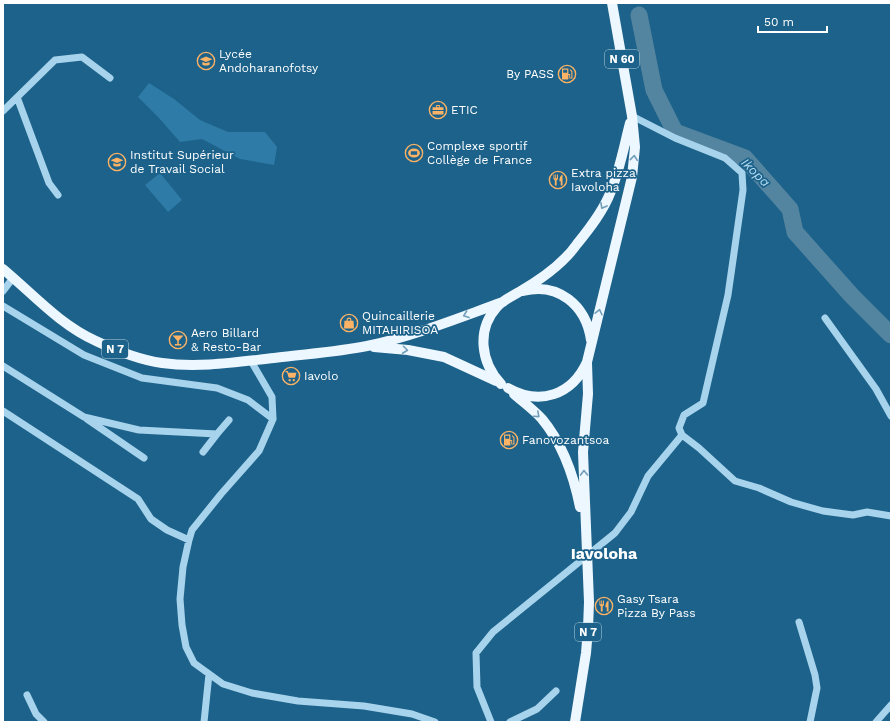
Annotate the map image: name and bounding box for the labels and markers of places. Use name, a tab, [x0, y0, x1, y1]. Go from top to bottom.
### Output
place label: Lycée Andoharanofotsy	[219, 47, 319, 75]
school or university icon: Lycée Andoharanofotsy	[196, 51, 216, 71]
fuel station icon: By PASS	[557, 64, 577, 84]
place label: By PASS	[506, 67, 554, 81]
office icon: ETIC	[428, 100, 448, 120]
place label: ETIC	[451, 103, 478, 117]
place label: Complexe sportif Collège de France	[427, 139, 532, 167]
sports icon: Complexe sportif Collège de France	[404, 143, 424, 163]
place label: Institut Supérieur de Travail Social	[130, 148, 234, 176]
school or university icon: Institut Supérieur de Travail Social	[107, 152, 127, 172]
place label: Extra pizza Iavoloha	[571, 166, 636, 194]
restaurant icon: Extra pizza Iavoloha	[548, 170, 568, 190]
place label: Quincaillerie MITAHIRISOA	[362, 309, 438, 337]
shop icon: Quincaillerie MITAHIRISOA	[339, 313, 359, 333]
place label: Aero Billard & Resto-Bar	[191, 326, 262, 354]
bar icon: Aero Billard & Resto-Bar	[168, 330, 188, 350]
supermarket icon: Iavolo	[281, 366, 301, 386]
place label: Iavolo	[304, 369, 338, 383]
fuel station icon: Fanovozantsoa	[499, 430, 519, 450]
place label: Fanovozantsoa	[522, 433, 610, 447]
place label: Gasy Tsara Pizza By Pass	[617, 592, 696, 620]
restaurant icon: Gasy Tsara Pizza By Pass	[594, 596, 614, 616]

